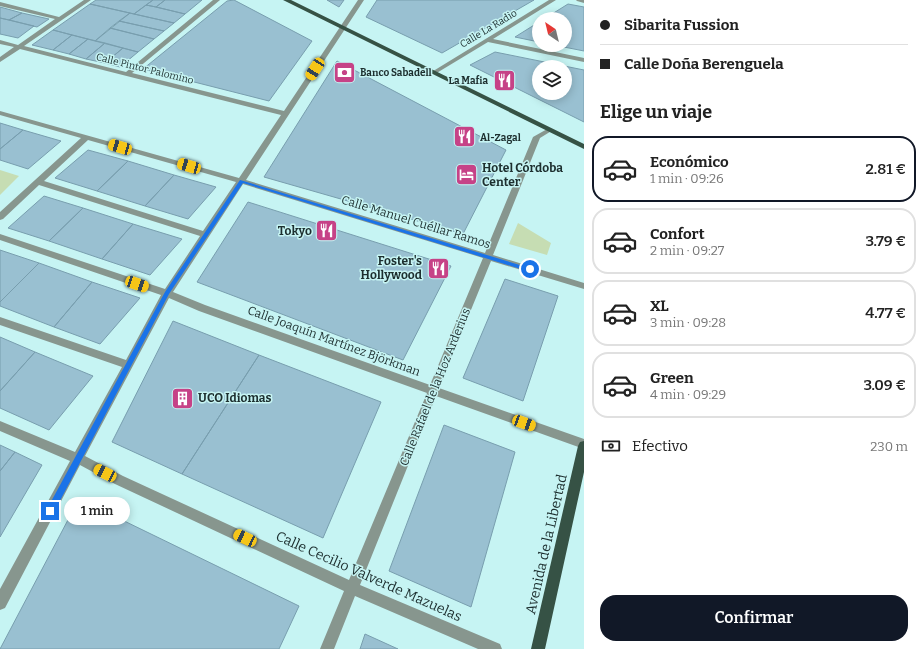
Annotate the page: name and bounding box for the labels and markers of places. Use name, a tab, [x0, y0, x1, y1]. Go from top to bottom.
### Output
bank icon: Banco Sabadell	[332, 59, 358, 85]
place label: Banco Sabadell	[360, 67, 432, 79]
restaurant icon: La Mafia	[491, 67, 517, 93]
place label: La Mafia	[448, 75, 488, 87]
restaurant icon: Al-Zagal	[451, 124, 477, 150]
place label: Al-Zagal	[480, 132, 521, 144]
place label: Hotel Córdoba Center	[482, 161, 563, 189]
hotel icon: Hotel Córdoba Center	[454, 162, 480, 188]
restaurant icon: Tokyo	[314, 218, 340, 244]
place label: Tokyo	[278, 224, 312, 238]
place label: Foster's Hollywood	[361, 254, 423, 282]
restaurant icon: Foster's Hollywood	[425, 255, 451, 281]
building icon: UCO Idiomas	[169, 385, 195, 411]
place label: UCO Idiomas	[198, 391, 272, 405]

